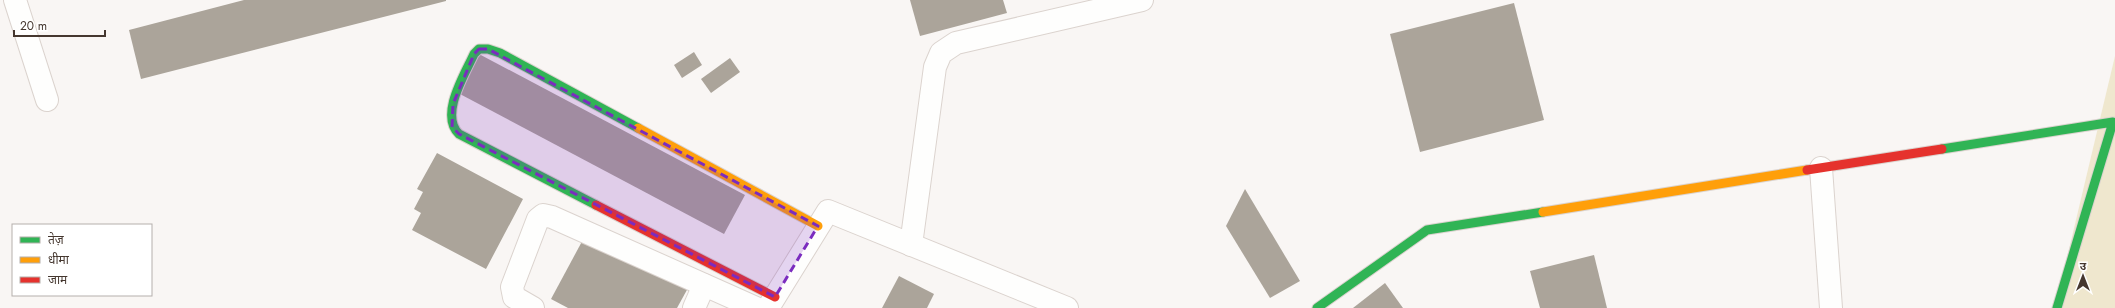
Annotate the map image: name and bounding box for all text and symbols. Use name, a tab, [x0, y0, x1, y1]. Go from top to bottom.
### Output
scale bar	[14, 12, 105, 38]
text: 20 m	[20, 17, 47, 35]
legend	[12, 224, 152, 296]
text: तेज़	[48, 231, 65, 249]
text: धीमा	[48, 251, 70, 269]
north arrow	[2063, 256, 2103, 296]
text: उ	[2080, 258, 2087, 274]
text: जाम	[48, 271, 68, 289]

